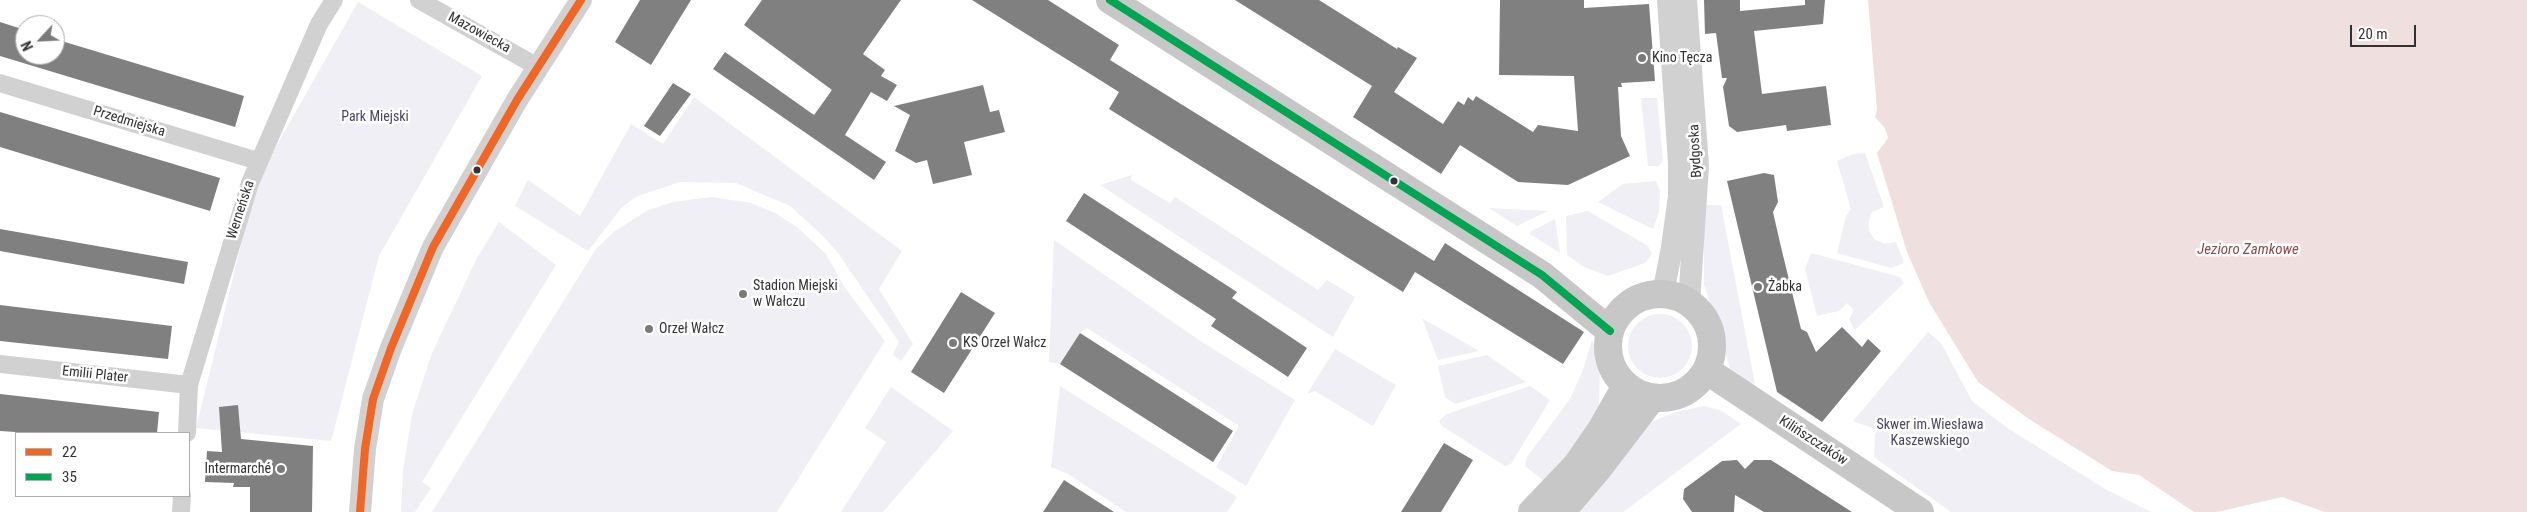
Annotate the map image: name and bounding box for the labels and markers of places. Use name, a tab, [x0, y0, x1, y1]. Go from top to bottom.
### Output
place label: Kino Tęcza	[1652, 50, 1712, 66]
marker: Kino Tęcza	[1636, 52, 1648, 64]
unlabelled marker	[472, 165, 482, 175]
unlabelled marker	[1389, 176, 1399, 186]
place label: Stadion Miejski w Wałczu	[753, 278, 838, 310]
place label: Żabka	[1768, 279, 1802, 295]
marker: Żabka	[1752, 281, 1764, 293]
marker: Stadion Miejski w Wałczu	[737, 288, 749, 300]
place label: Orzeł Wałcz	[659, 321, 724, 337]
marker: Orzeł Wałcz	[643, 323, 655, 335]
place label: KS Orzeł Wałcz	[963, 335, 1046, 351]
marker: KS Orzeł Wałcz	[947, 337, 959, 349]
place label: Intermarché	[205, 461, 271, 477]
marker: Intermarché	[275, 463, 287, 475]

